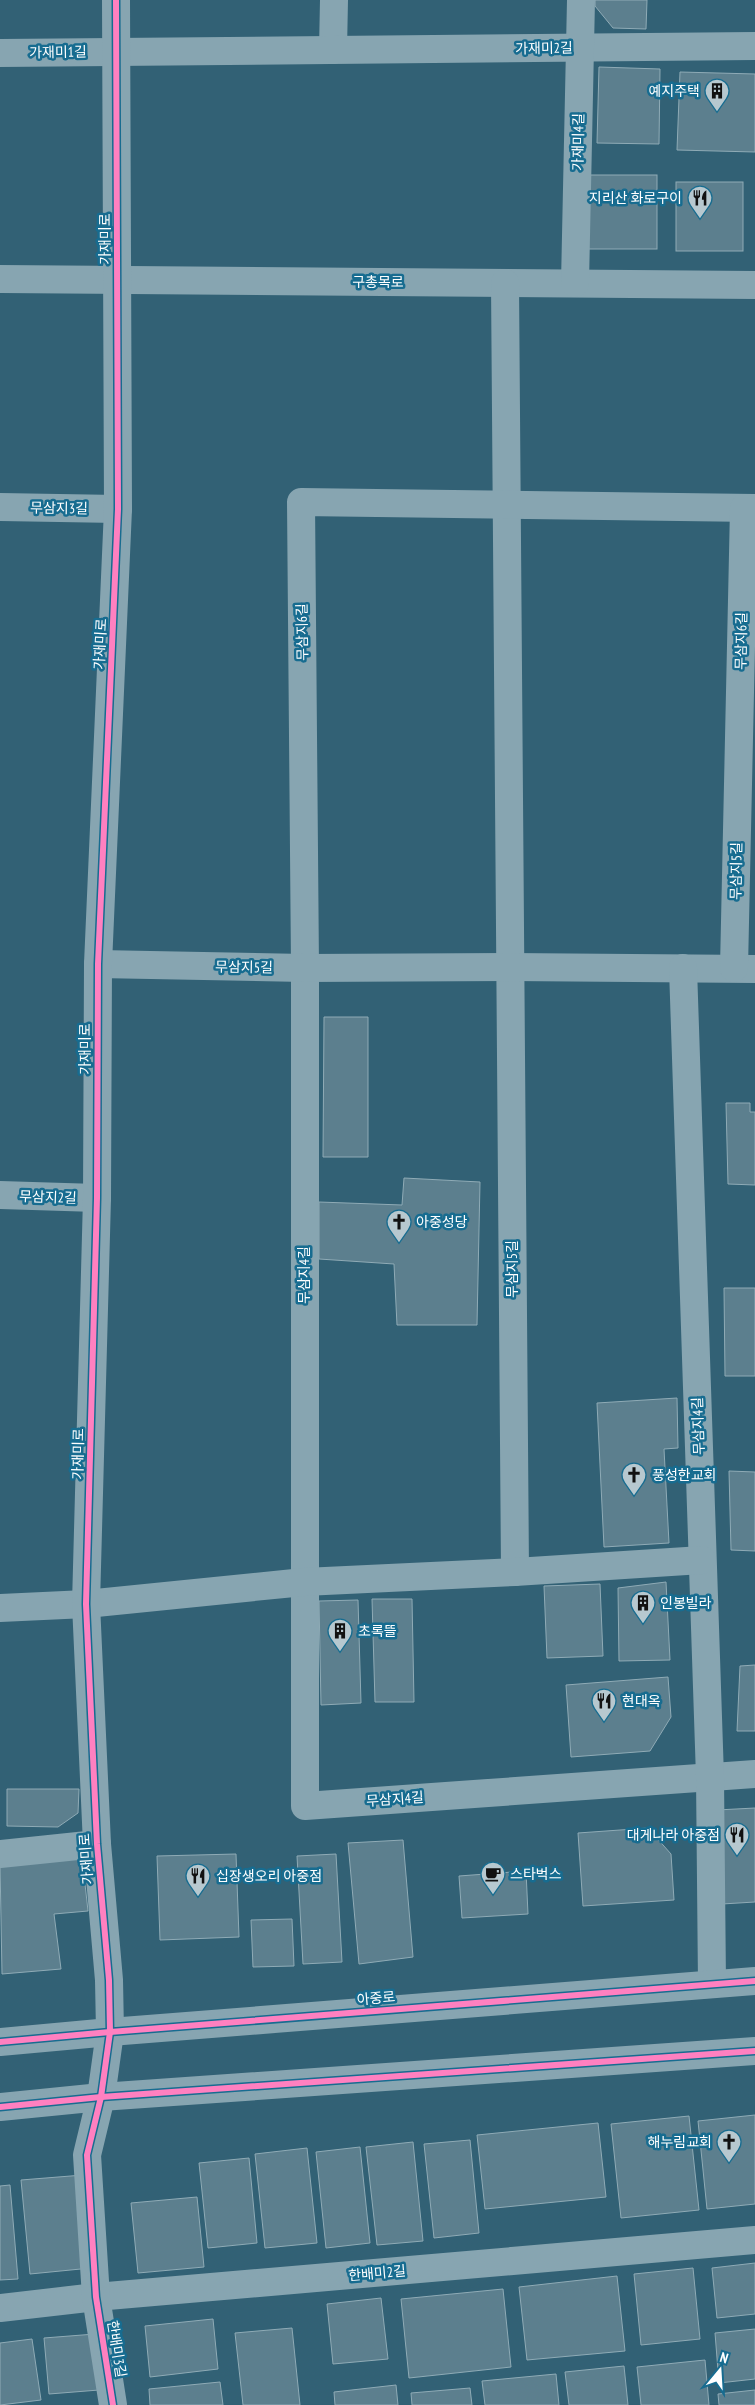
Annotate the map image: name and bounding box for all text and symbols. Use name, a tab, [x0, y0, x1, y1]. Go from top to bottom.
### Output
street label: 가재미2길	[515, 38, 573, 58]
street label: 가재미1길	[29, 42, 87, 62]
building icon: 예지주택	[704, 78, 730, 112]
place label: 예지주택	[648, 82, 700, 100]
street label: 가재미4길	[568, 113, 588, 171]
restaurant icon: 지리산 화로구이	[687, 185, 713, 219]
place label: 지리산 화로구이	[589, 189, 682, 207]
street label: 가재미로	[96, 213, 114, 265]
street label: 구총목로	[352, 273, 404, 291]
street label: 무삼지3길	[30, 498, 88, 518]
street label: 무삼지6길	[292, 603, 312, 661]
street label: 무삼지6길	[731, 612, 751, 670]
street label: 가재미로	[90, 618, 110, 670]
street label: 무삼지5길	[726, 842, 746, 900]
street label: 무삼지5길	[215, 957, 273, 977]
street label: 가재미로	[76, 1023, 94, 1075]
street label: 무삼지2길	[19, 1187, 77, 1207]
church icon: 아중성당	[386, 1209, 412, 1243]
place label: 아중성당	[416, 1213, 468, 1231]
street label: 무삼지5길	[503, 1240, 521, 1298]
street label: 무삼지4길	[295, 1246, 313, 1304]
street label: 무삼지4길	[688, 1397, 708, 1455]
street label: 가재미로	[69, 1428, 87, 1480]
church icon: 풍성한교회	[621, 1462, 647, 1496]
place label: 풍성한교회	[652, 1466, 716, 1484]
building icon: 인봉빌라	[630, 1590, 656, 1624]
place label: 인봉빌라	[660, 1594, 712, 1612]
building icon: 초록뜰	[327, 1618, 353, 1652]
place label: 초록뜰	[358, 1622, 397, 1640]
restaurant icon: 현대옥	[591, 1688, 617, 1722]
place label: 현대옥	[622, 1692, 661, 1710]
street label: 무삼지4길	[366, 1788, 424, 1810]
restaurant icon: 대게나라 아중점	[724, 1822, 750, 1856]
place label: 대게나라 아중점	[627, 1826, 720, 1844]
street label: 가재미로	[75, 1833, 97, 1885]
cafe icon: 스타벅스	[480, 1861, 506, 1895]
restaurant icon: 십장생오리 아중점	[185, 1863, 211, 1897]
place label: 스타벅스	[510, 1865, 562, 1883]
place label: 십장생오리 아중점	[216, 1867, 322, 1885]
street label: 아중로	[356, 1987, 396, 2009]
church icon: 해누림교회	[716, 2129, 742, 2163]
place label: 해누림교회	[648, 2133, 712, 2151]
street label: 한배미2길	[347, 2262, 407, 2284]
street label: 한배미3길	[104, 2319, 130, 2379]
north arrow	[695, 2345, 745, 2395]
text: N	[718, 2348, 730, 2367]

